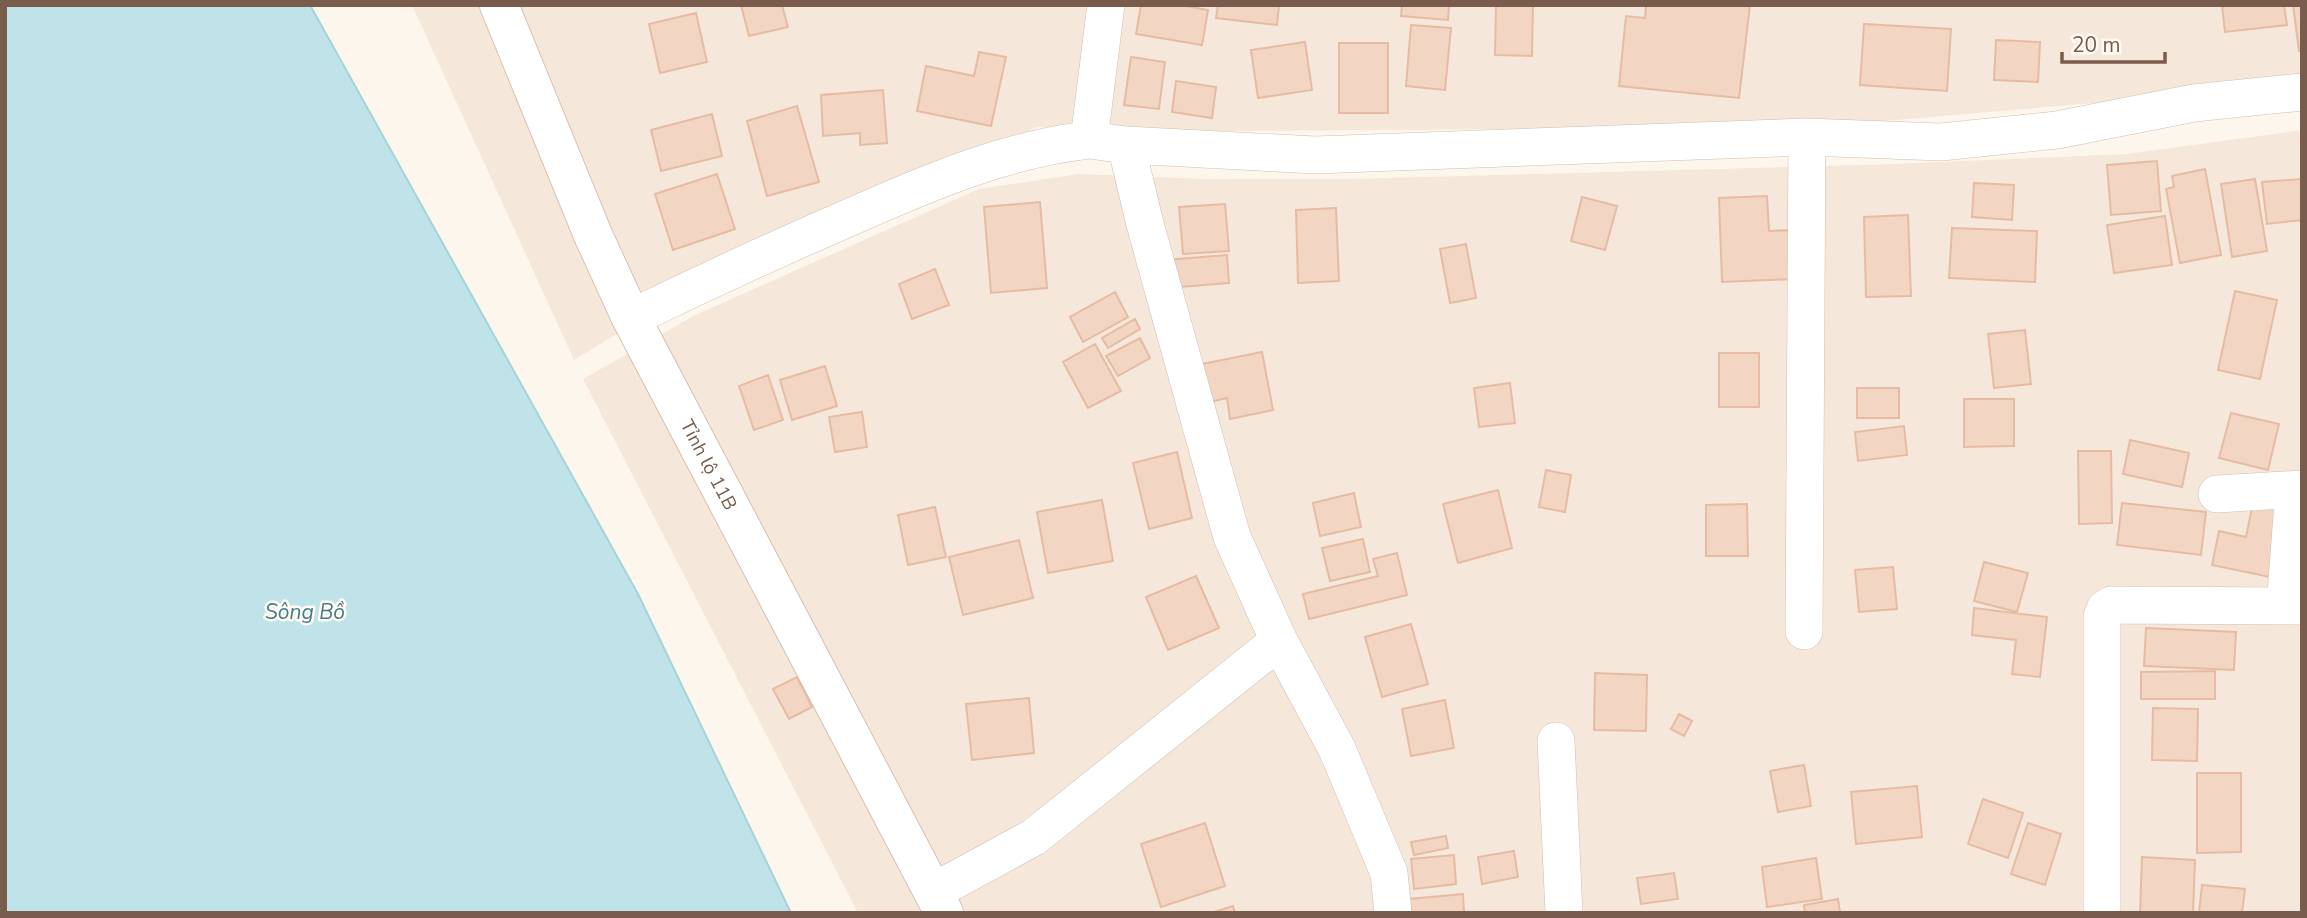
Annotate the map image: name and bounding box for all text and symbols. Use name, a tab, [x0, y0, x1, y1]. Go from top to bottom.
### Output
scale bar	[2062, 21, 2165, 65]
text: 20 m	[2072, 31, 2121, 59]
street label: Tỉnh lộ 11B	[674, 415, 743, 515]
water label: Sông Bồ	[265, 598, 345, 626]

